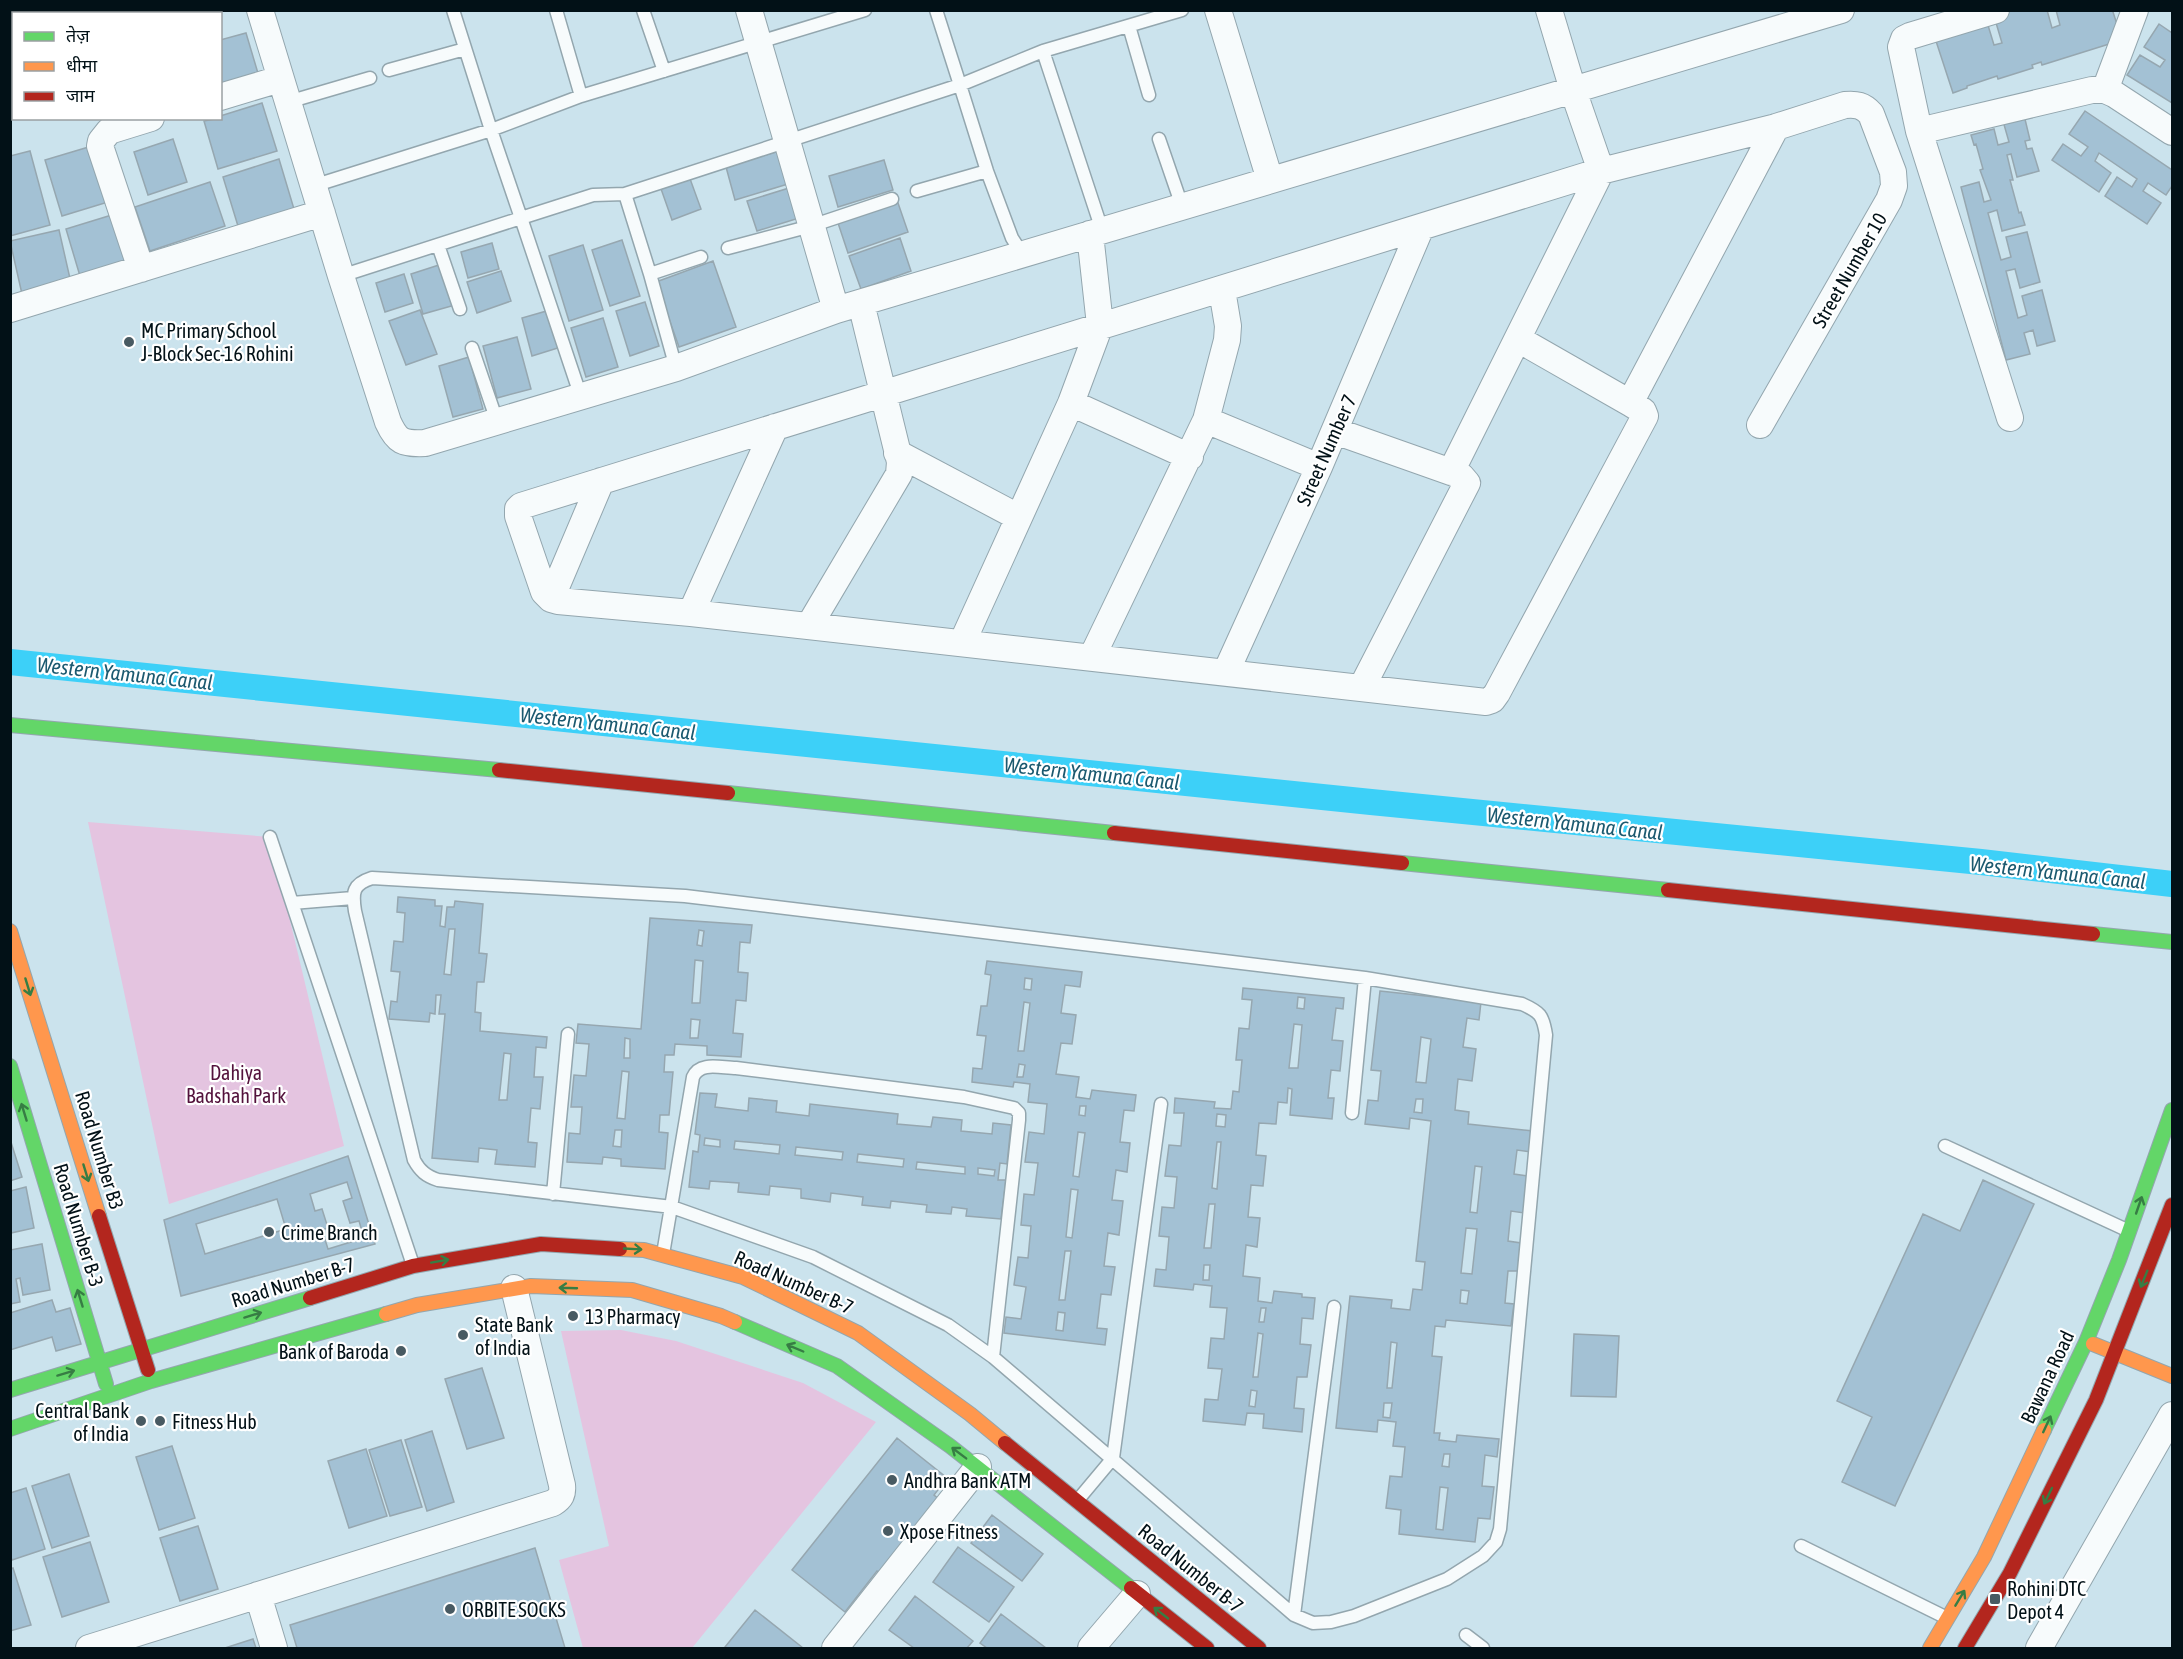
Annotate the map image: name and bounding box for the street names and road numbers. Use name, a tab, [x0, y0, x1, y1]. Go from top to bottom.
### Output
street label: Street Number 10	[1807, 209, 1891, 331]
street label: Street Number 7	[1291, 391, 1361, 509]
street label: Road Number B3	[71, 1088, 129, 1212]
street label: Road Number B-3	[49, 1160, 109, 1290]
street label: Road Number B-7	[731, 1245, 857, 1319]
street label: Road Number B-7	[228, 1252, 358, 1312]
street label: Bawana Road	[2015, 1327, 2079, 1427]
street label: Road Number B-7	[1134, 1519, 1248, 1617]

